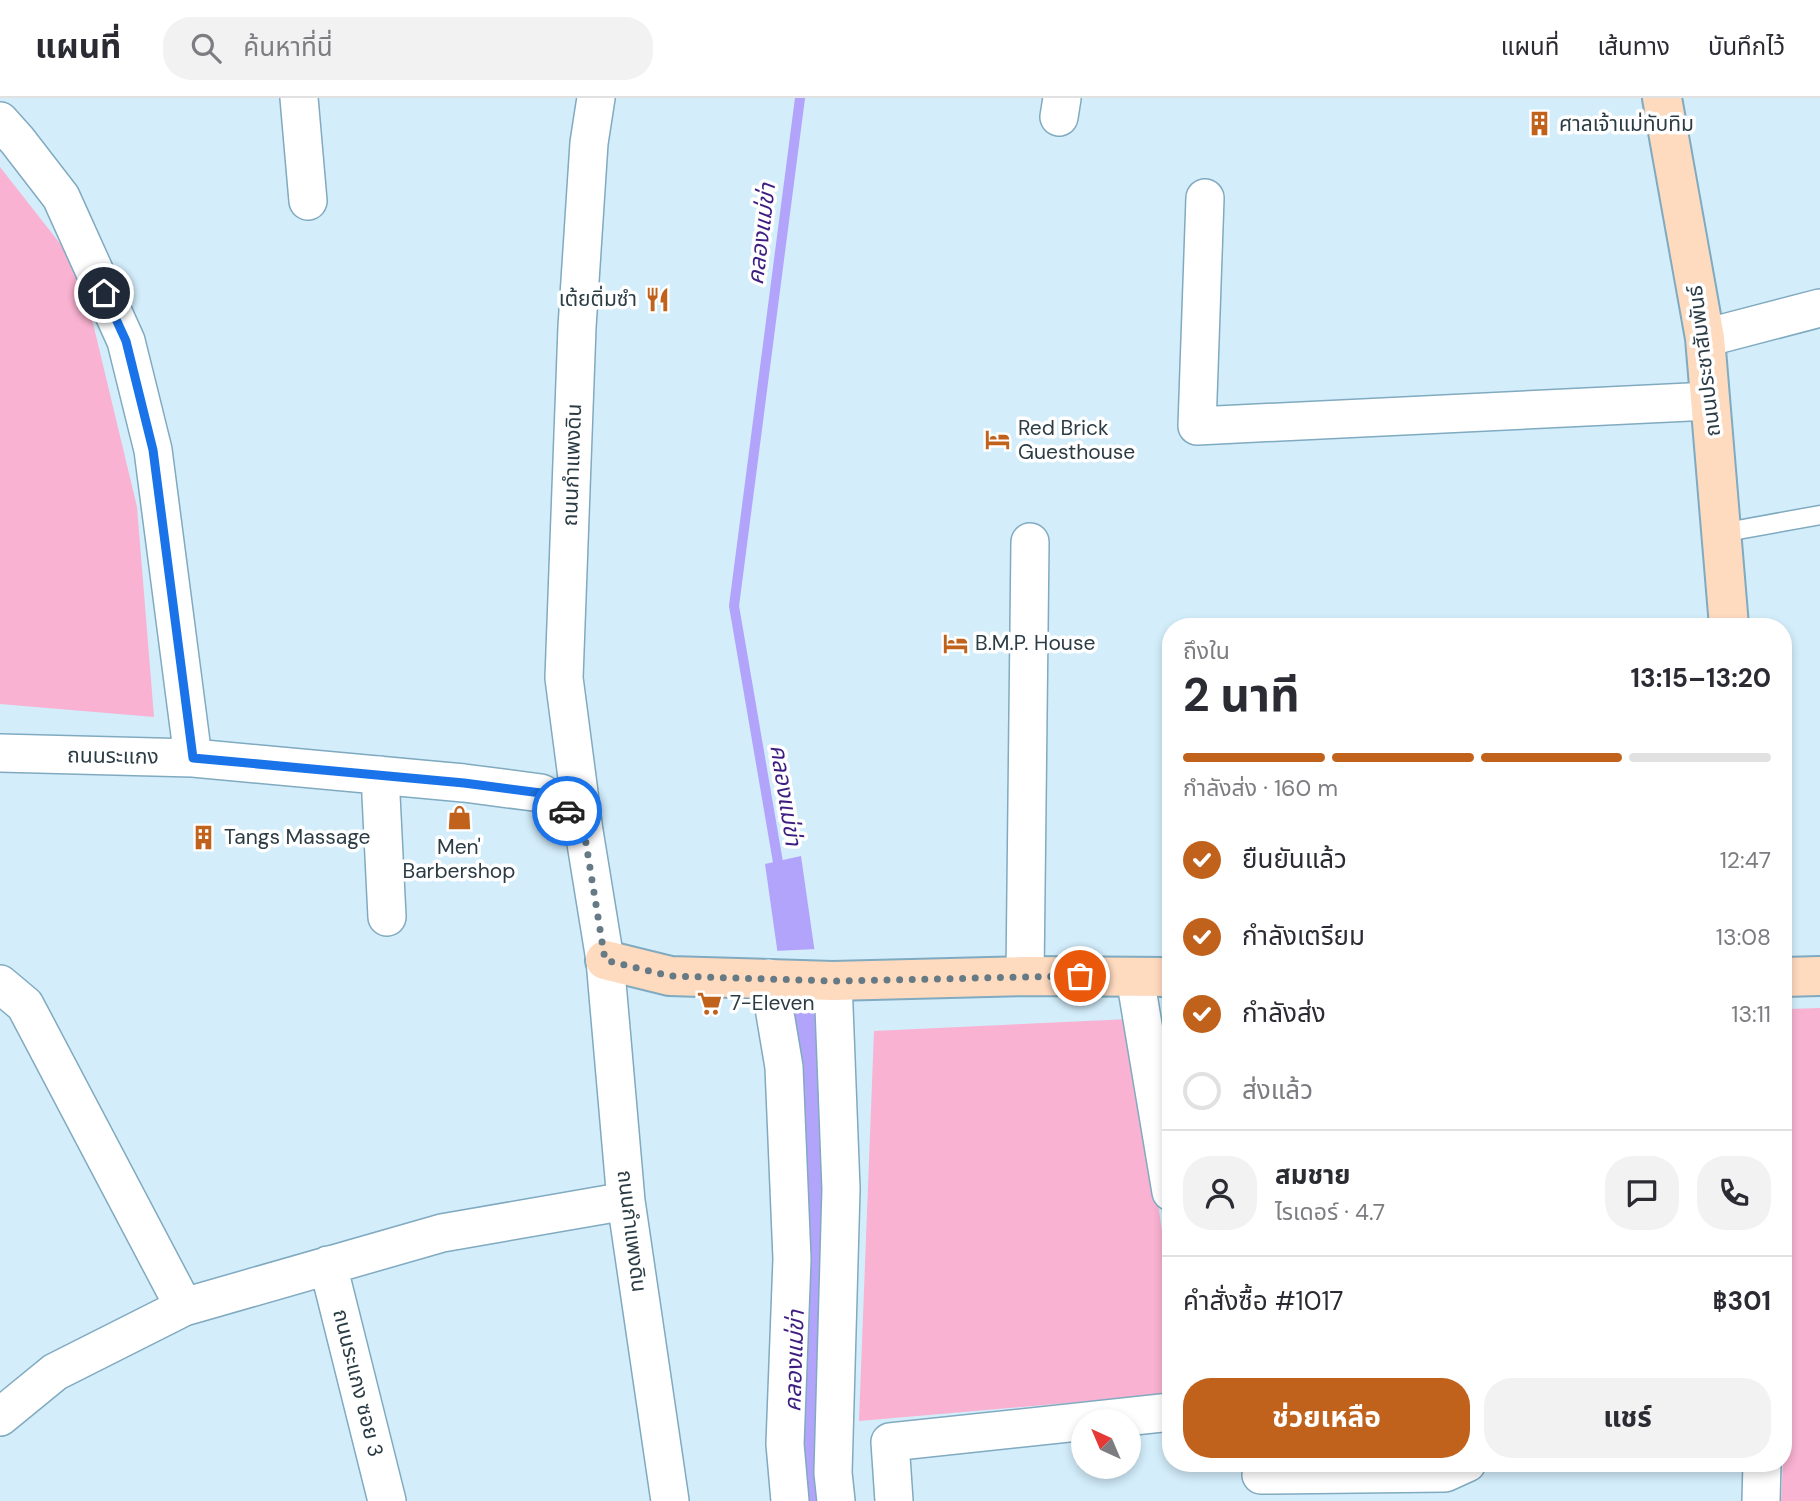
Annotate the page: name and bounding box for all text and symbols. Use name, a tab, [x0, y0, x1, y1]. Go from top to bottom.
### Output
search box	[163, 17, 653, 80]
text: แผนที่	[35, 25, 121, 68]
icon: search	[187, 29, 225, 67]
text: ค้นหาที่นี่	[243, 30, 333, 64]
text: แผนที่	[1501, 31, 1559, 62]
text: เส้นทาง	[1597, 31, 1670, 62]
text: บันทึกไว้	[1708, 31, 1785, 62]
building icon: ศาลเจ้าแม่ทับทิม	[1525, 110, 1553, 138]
place label: ศาลเจ้าแม่ทับทิม	[1559, 110, 1694, 138]
water label: คลองแม่ข่า	[740, 180, 782, 286]
pin	[74, 263, 134, 323]
icon: home	[85, 274, 123, 312]
street label: ถนนประชาสัมพันธ์	[1681, 283, 1727, 438]
place label: เต้ยติ่มซำ	[559, 285, 637, 313]
restaurant icon: เต้ยติ่มซำ	[643, 285, 671, 313]
street label: ถนนกำแพงดิน	[556, 403, 588, 527]
place label: Red Brick Guesthouse	[1018, 414, 1135, 466]
hotel icon: Red Brick Guesthouse	[984, 426, 1012, 454]
hotel icon: B.M.P. House	[941, 629, 969, 657]
place label: B.M.P. House	[975, 629, 1095, 657]
text: ถึงใน	[1183, 636, 1230, 666]
text: 13:15–13:20	[1631, 661, 1771, 695]
text: 2 นาที	[1183, 665, 1300, 725]
street label: ถนนระแกง	[67, 741, 159, 771]
water label: คลองแม่ข่า	[763, 742, 809, 849]
text: กำลังส่ง · 160 m	[1183, 773, 1338, 803]
courier	[532, 776, 602, 846]
icon: car	[548, 792, 586, 830]
shop icon: Men' Barbershop	[445, 804, 473, 832]
building icon: Tangs Massage	[190, 823, 218, 851]
place label: Tangs Massage	[224, 823, 370, 851]
place label: Men' Barbershop	[403, 833, 515, 885]
icon: check	[1183, 841, 1221, 879]
text: ยืนยันแล้ว	[1242, 842, 1347, 876]
text: 12:47	[1720, 845, 1771, 875]
icon: check	[1183, 918, 1221, 956]
text: กำลังเตรียม	[1242, 919, 1365, 953]
text: 13:08	[1716, 922, 1771, 952]
pin	[1050, 946, 1110, 1006]
icon: bag	[1061, 957, 1099, 995]
supermarket icon: 7-Eleven	[696, 989, 724, 1017]
place label: 7-Eleven	[730, 989, 814, 1017]
icon: check	[1183, 995, 1221, 1033]
text: กำลังส่ง	[1242, 996, 1326, 1030]
text: 13:11	[1731, 999, 1771, 1029]
text: ส่งแล้ว	[1242, 1073, 1313, 1107]
button: person	[1183, 1156, 1257, 1230]
button: chat	[1605, 1156, 1679, 1230]
button: phone	[1697, 1156, 1771, 1230]
text: สมชาย	[1275, 1158, 1351, 1192]
street label: ถนนกำแพงดิน	[611, 1168, 653, 1294]
text: ไรเดอร์ · 4.7	[1275, 1197, 1385, 1227]
text: คำสั่งซื้อ #1017	[1183, 1284, 1343, 1318]
text: ฿301	[1712, 1284, 1771, 1318]
street label: ถนนระแกง ซอย 3	[326, 1306, 390, 1460]
water label: คลองแม่ข่า	[777, 1308, 811, 1412]
button: ช่วยเหลือ	[1183, 1378, 1470, 1458]
button: แชร์	[1484, 1378, 1771, 1458]
north arrow	[1071, 1409, 1141, 1479]
map controls	[1071, 1409, 1141, 1479]

